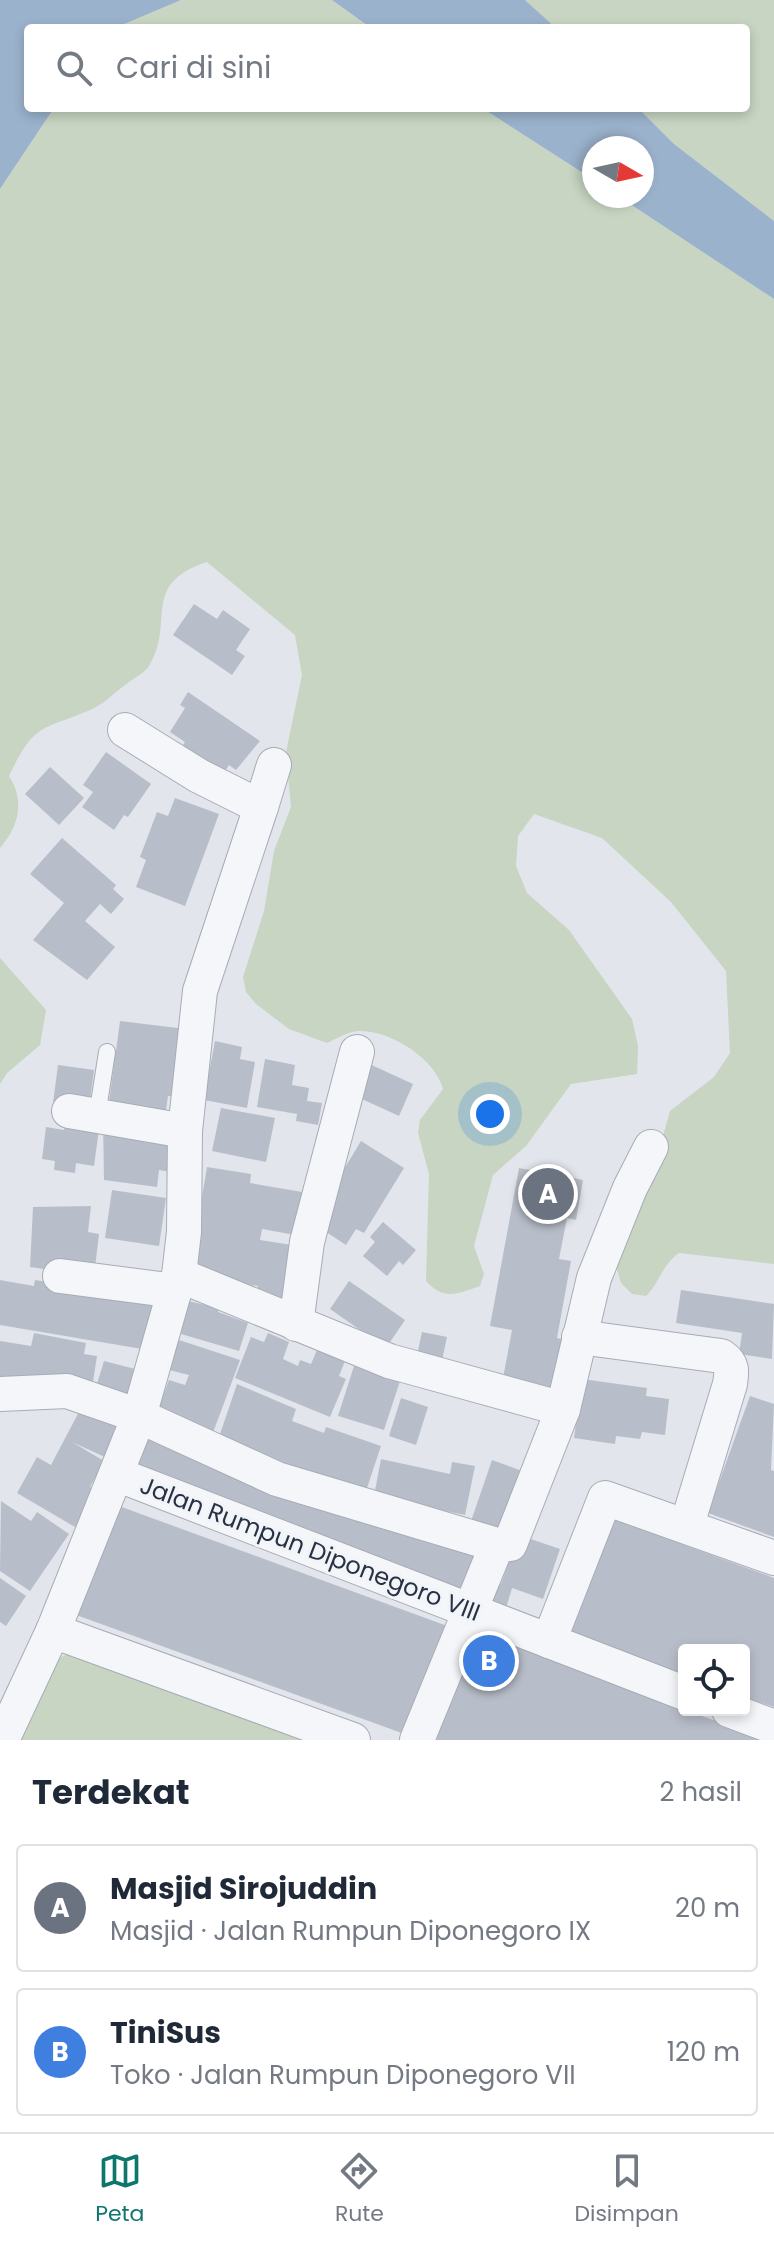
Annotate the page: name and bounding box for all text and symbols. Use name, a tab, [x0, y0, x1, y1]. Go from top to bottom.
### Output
search box	[24, 24, 750, 112]
icon: search	[52, 46, 96, 90]
text: Cari di sini	[116, 46, 271, 89]
north arrow	[582, 136, 654, 208]
your location	[470, 1094, 510, 1134]
pin: A	[522, 1164, 574, 1224]
street label: Jalan Rumpun Diponegoro VIII	[135, 1468, 485, 1629]
pin: B	[463, 1631, 515, 1691]
map controls	[678, 1644, 750, 1716]
button: locate	[678, 1644, 750, 1716]
text: Terdekat	[32, 1768, 190, 1816]
text: 2 hasil	[660, 1774, 742, 1810]
text: Masjid Sirojuddin	[110, 1867, 377, 1910]
text: A	[50, 1890, 70, 1926]
text: 20 m	[675, 1890, 740, 1926]
text: Masjid · Jalan Rumpun Diponegoro IX	[110, 1913, 591, 1949]
text: TiniSus	[110, 2011, 221, 2054]
text: B	[51, 2034, 69, 2070]
text: 120 m	[667, 2034, 740, 2070]
text: Toko · Jalan Rumpun Diponegoro VII	[110, 2057, 576, 2093]
tab: Peta	[95, 2149, 144, 2230]
tab: Rute	[335, 2149, 384, 2230]
tab: Disimpan	[574, 2149, 679, 2230]

